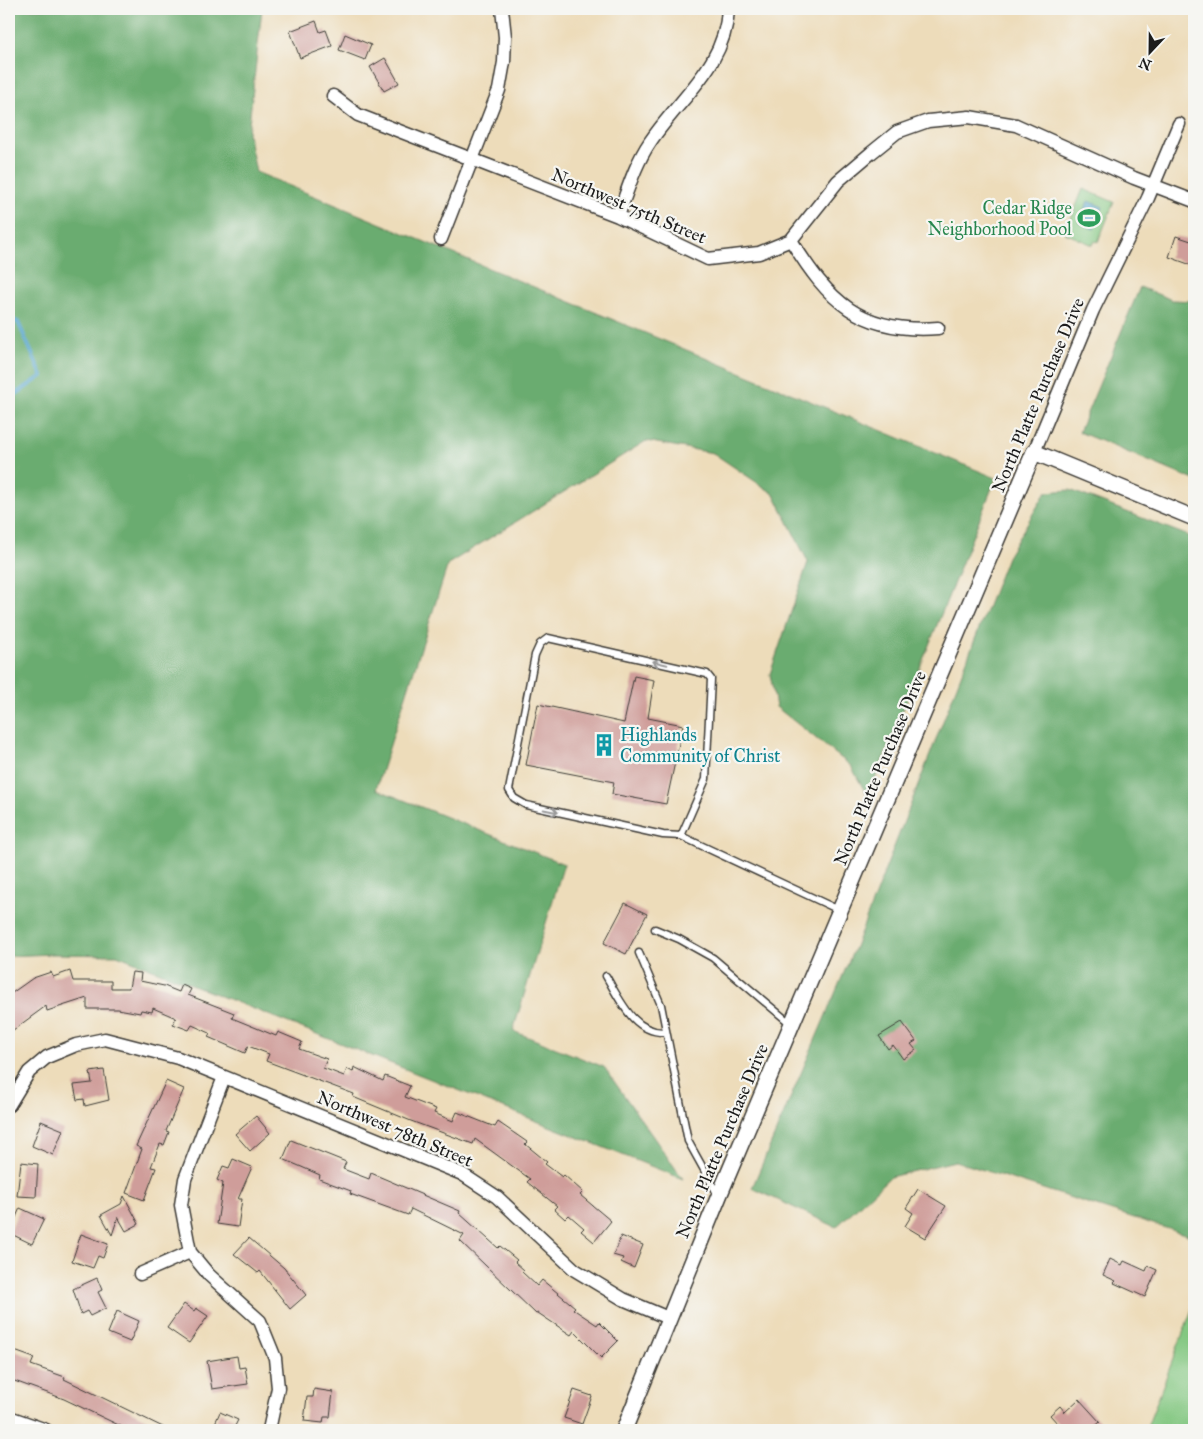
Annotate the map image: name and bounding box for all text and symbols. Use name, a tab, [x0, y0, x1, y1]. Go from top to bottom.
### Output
north arrow	[1126, 28, 1176, 78]
text: N	[1137, 53, 1154, 74]
street label: Northwest 75th Street	[548, 163, 710, 249]
place label: Cedar Ridge Neighborhood Pool	[927, 197, 1072, 241]
sports icon: Cedar Ridge Neighborhood Pool	[1076, 205, 1102, 231]
street label: North Platte Purchase Drive	[987, 294, 1089, 496]
one-way arrow	[652, 658, 668, 667]
street label: North Platte Purchase Drive	[829, 667, 931, 869]
place label: Highlands Community of Christ	[620, 724, 781, 767]
building icon: Highlands Community of Christ	[591, 732, 617, 758]
one-way arrow	[543, 807, 559, 816]
street label: North Platte Purchase Drive	[671, 1040, 773, 1242]
street label: Northwest 78th Street	[314, 1086, 477, 1172]

